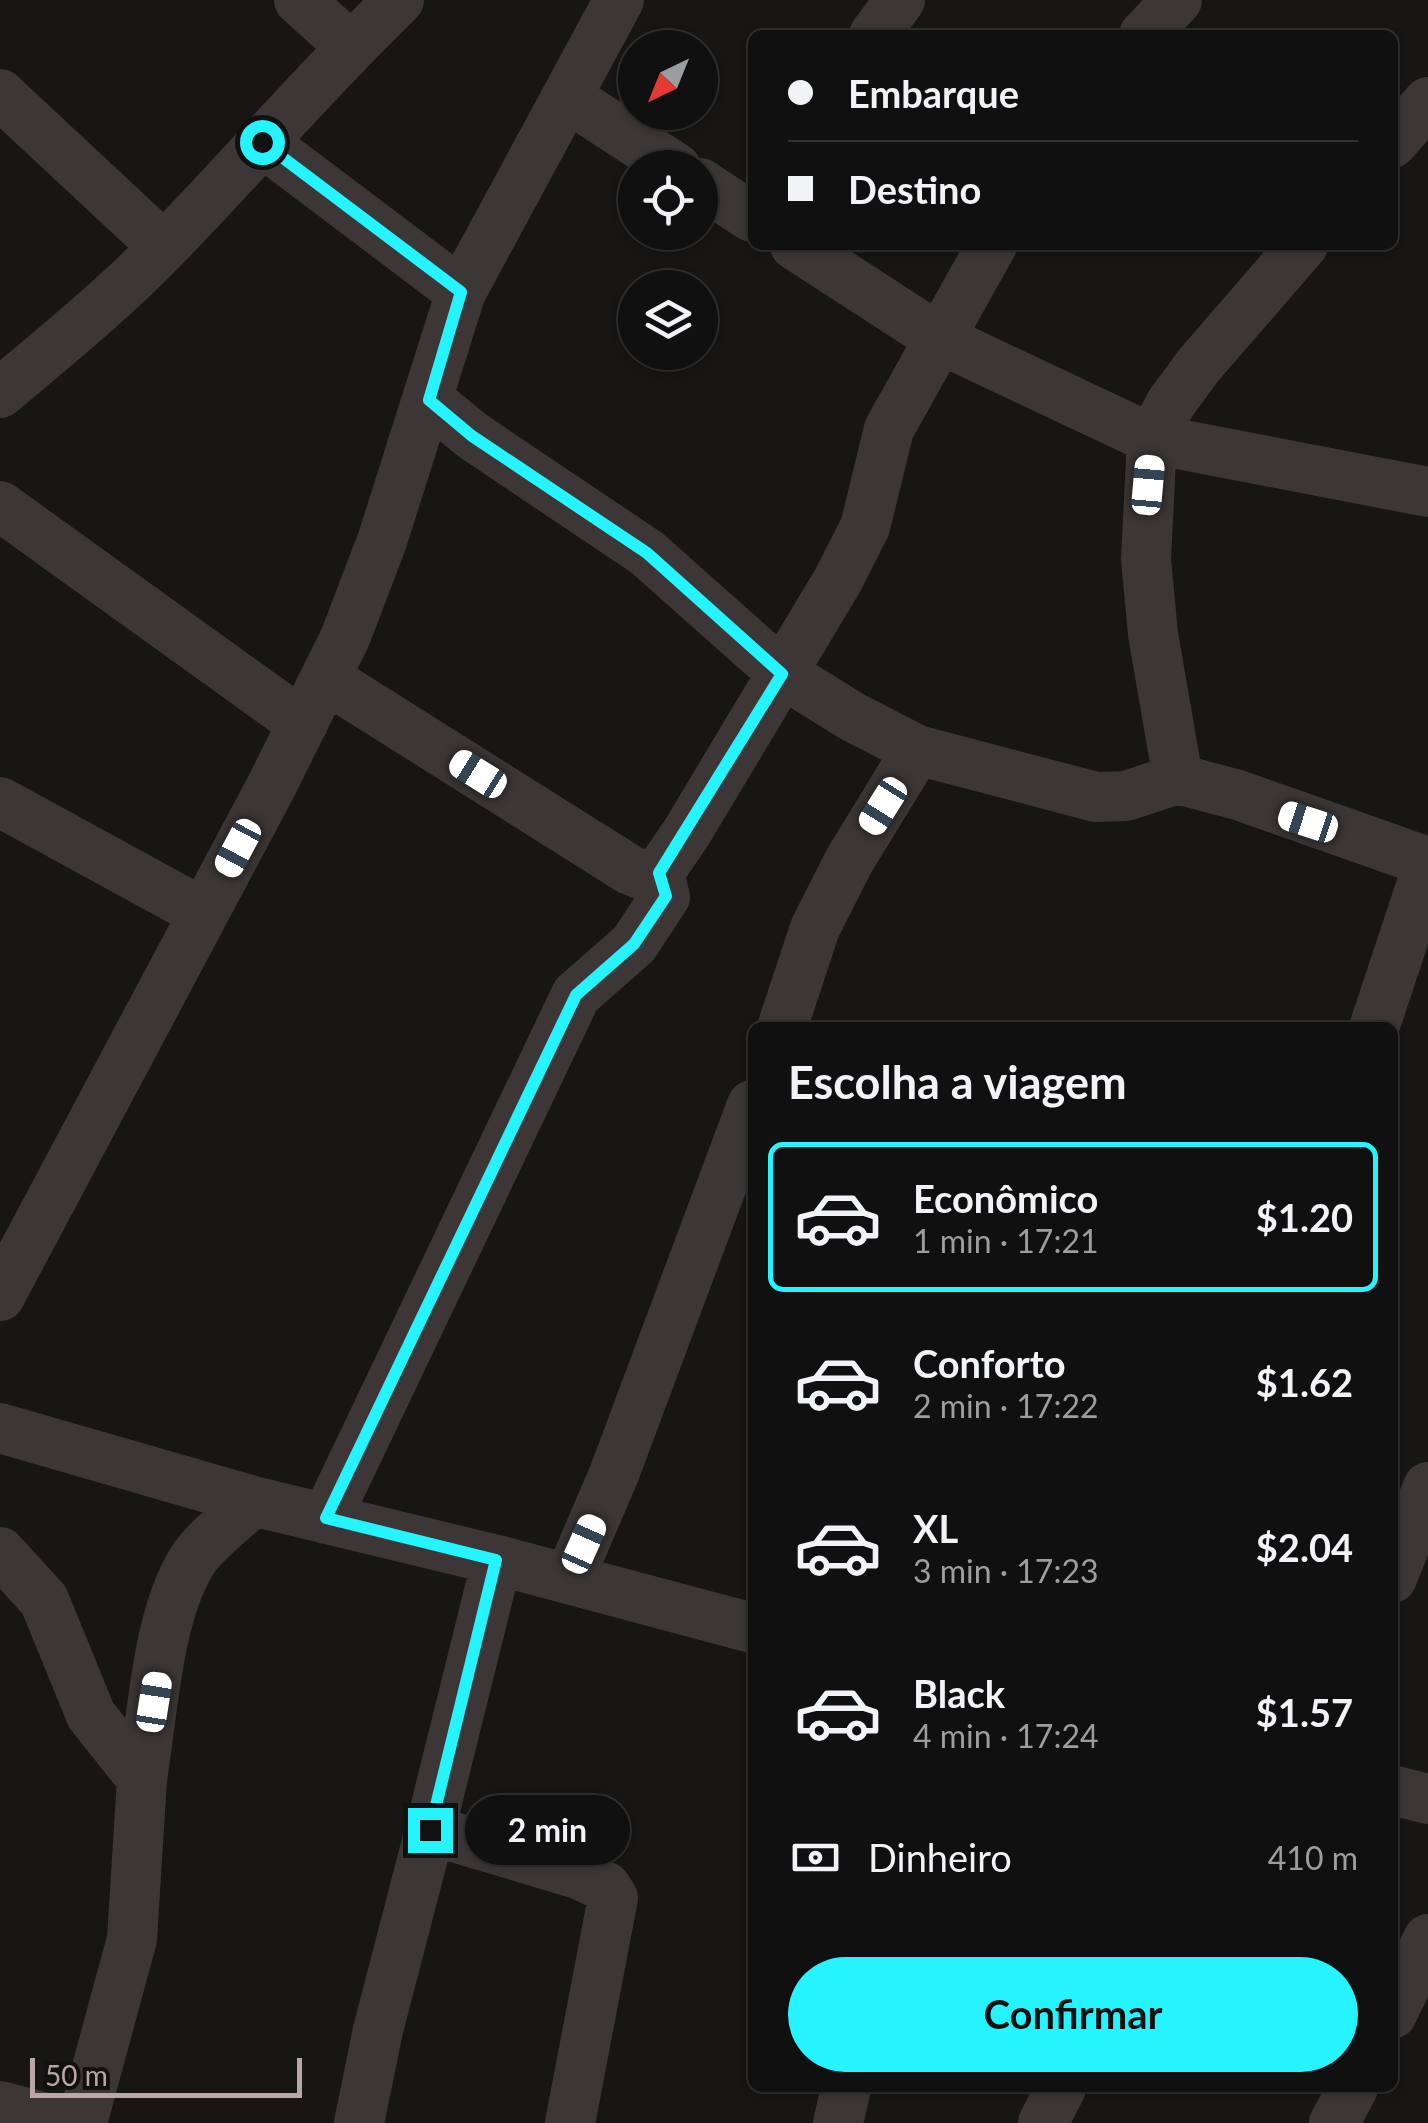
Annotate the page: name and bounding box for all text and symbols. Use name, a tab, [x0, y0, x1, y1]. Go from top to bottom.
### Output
north arrow	[618, 30, 718, 130]
map controls	[618, 30, 718, 370]
text: Embarque	[848, 70, 1019, 116]
route start	[240, 120, 285, 165]
button: locate	[618, 150, 718, 250]
text: Destino	[848, 166, 981, 212]
button: layers	[618, 270, 718, 370]
car	[1130, 454, 1166, 516]
car	[445, 745, 511, 803]
car	[854, 773, 912, 839]
car	[1275, 798, 1341, 846]
car	[211, 814, 265, 882]
text: Escolha a viagem	[788, 1055, 1127, 1109]
icon: car	[793, 1172, 883, 1262]
text: Econômico	[913, 1175, 1098, 1221]
text: $1.20	[1256, 1194, 1353, 1240]
text: 1 min · 17:21	[913, 1221, 1099, 1260]
icon: car	[793, 1337, 883, 1427]
text: Conforto	[913, 1340, 1066, 1386]
text: $1.62	[1256, 1359, 1353, 1405]
text: 2 min · 17:22	[913, 1386, 1099, 1425]
icon: car	[793, 1502, 883, 1592]
text: XL	[913, 1505, 958, 1551]
car	[558, 1510, 610, 1578]
text: $2.04	[1256, 1524, 1353, 1570]
text: 3 min · 17:23	[913, 1551, 1099, 1590]
icon: car	[793, 1667, 883, 1757]
car	[134, 1670, 174, 1734]
text: Black	[913, 1670, 1005, 1716]
text: $1.57	[1256, 1689, 1353, 1735]
text: 4 min · 17:24	[913, 1716, 1099, 1755]
callout: 2 min	[465, 1795, 630, 1865]
route end	[408, 1808, 453, 1853]
text: 2 min	[508, 1810, 587, 1849]
icon: cash	[788, 1830, 843, 1885]
text: Dinheiro	[868, 1834, 1012, 1880]
text: 410 m	[1268, 1838, 1358, 1877]
button: Confirmar	[788, 1957, 1358, 2072]
scale bar	[30, 2053, 302, 2098]
text: 50 m	[45, 2058, 108, 2092]

